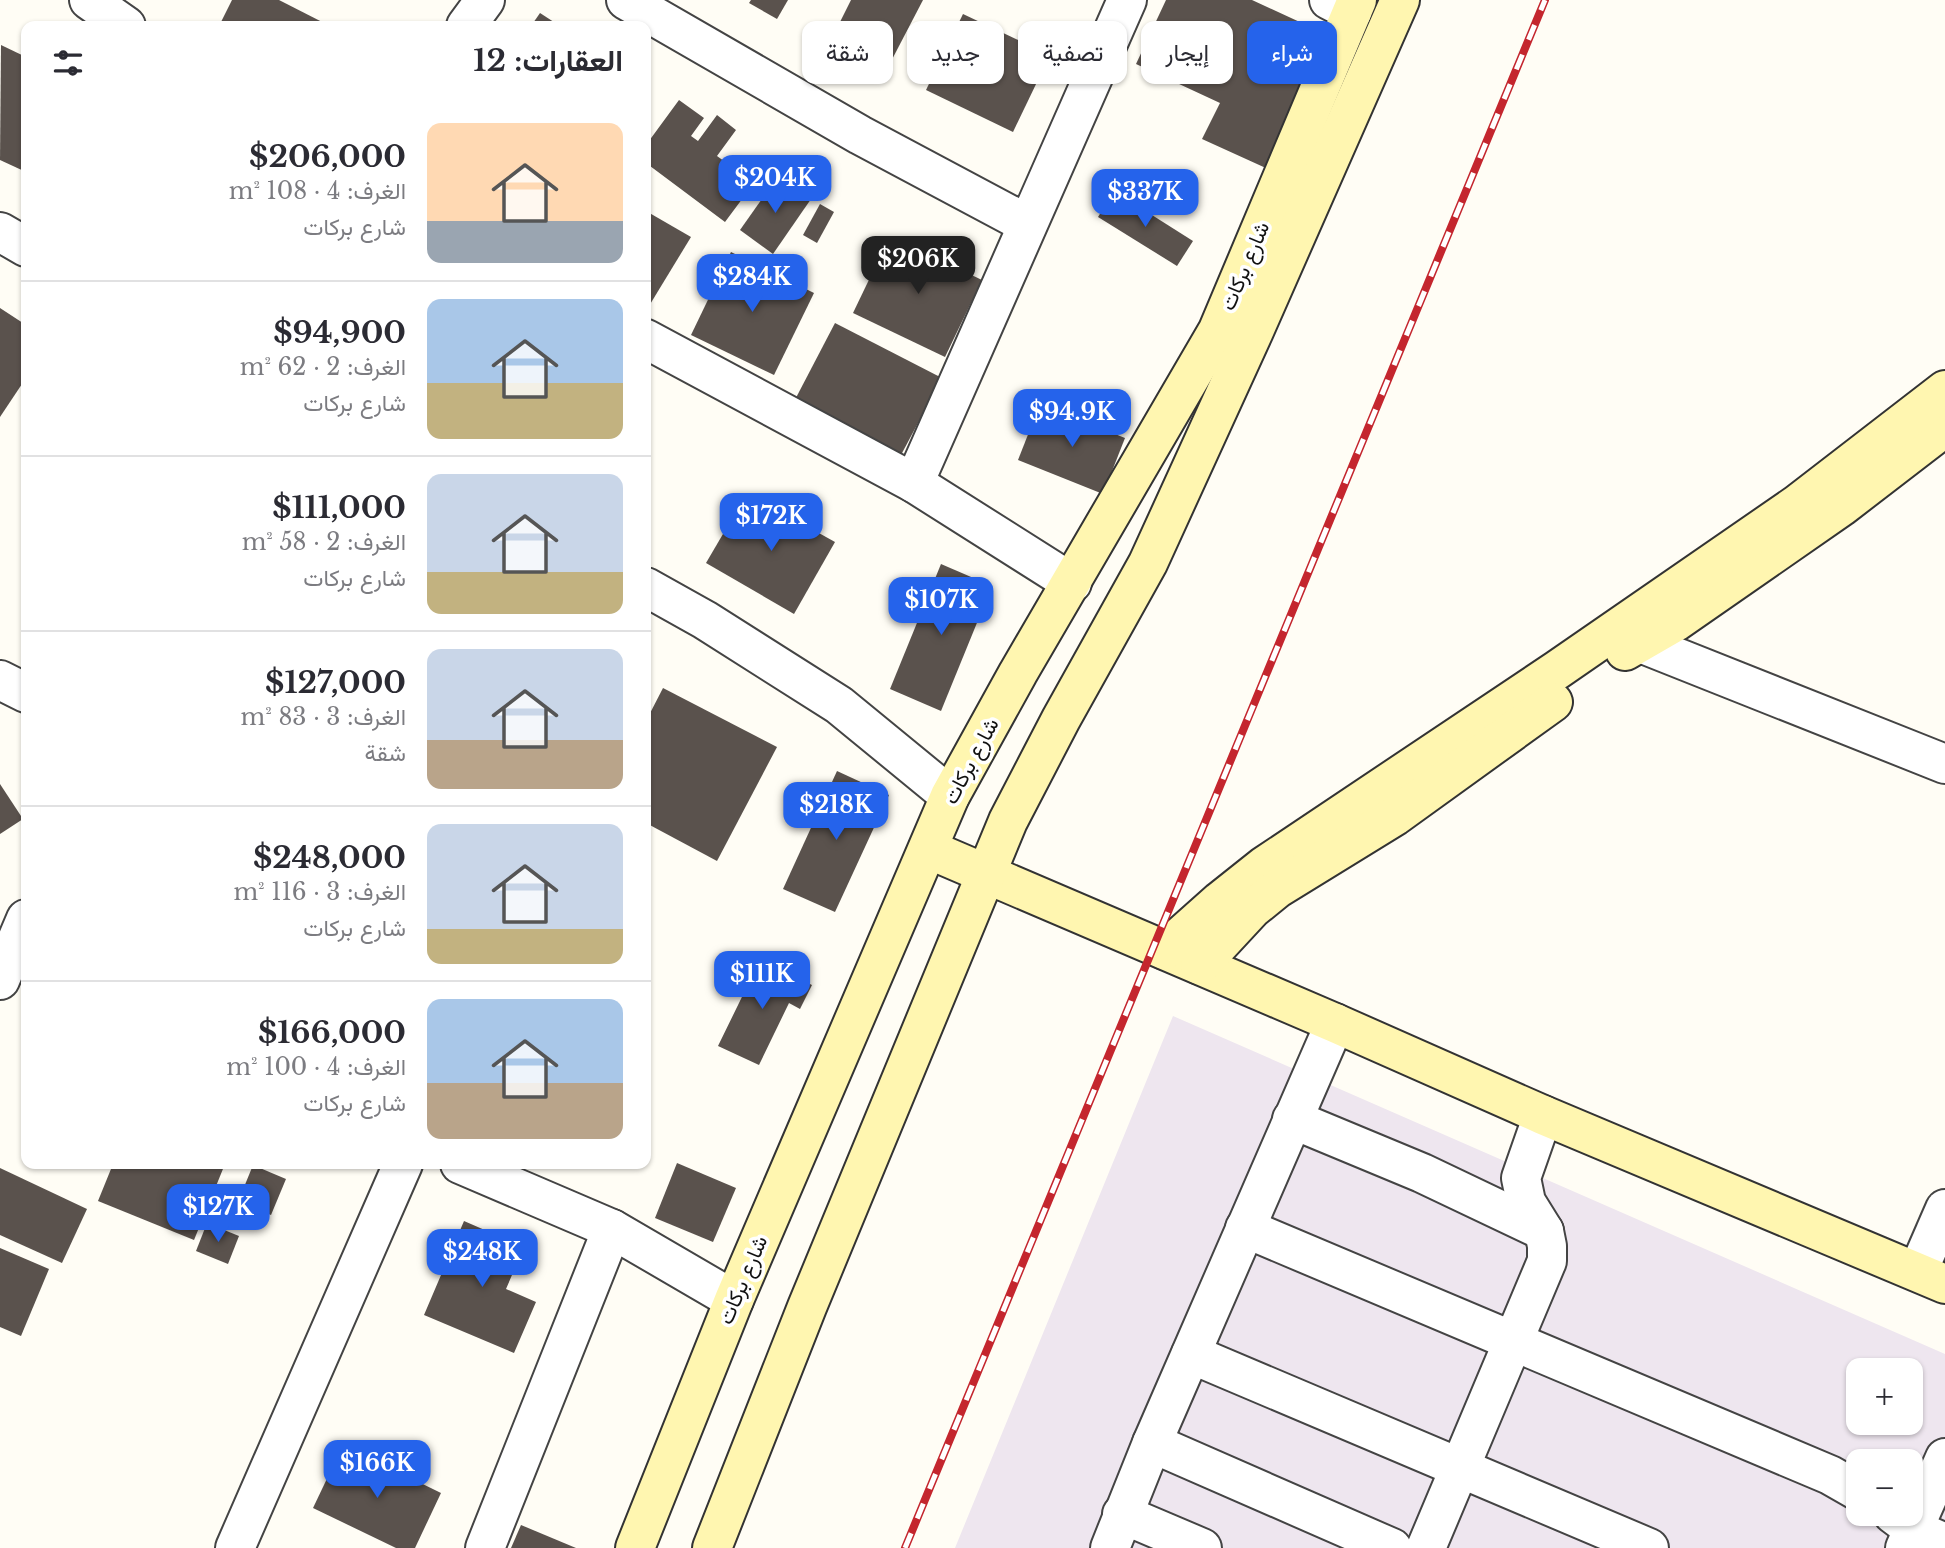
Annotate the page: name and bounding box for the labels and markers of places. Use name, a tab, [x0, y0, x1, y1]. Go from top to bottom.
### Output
pin: $204K	[726, 156, 824, 215]
pin: $337K	[1096, 170, 1194, 229]
pin: $206K	[869, 236, 967, 296]
pin: $284K	[703, 254, 801, 314]
pin: $94.9K	[1015, 390, 1129, 449]
pin: $172K	[722, 494, 820, 553]
pin: $107K	[892, 578, 990, 637]
pin: $218K	[787, 782, 885, 842]
pin: $111K	[713, 951, 811, 1011]
pin: $127K	[169, 1184, 267, 1244]
pin: $248K	[433, 1230, 531, 1289]
pin: $166K	[328, 1440, 426, 1500]

